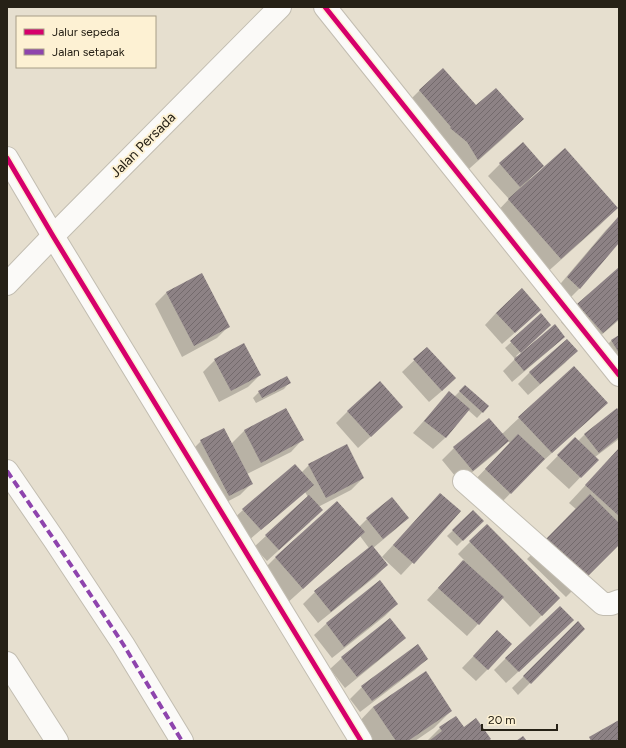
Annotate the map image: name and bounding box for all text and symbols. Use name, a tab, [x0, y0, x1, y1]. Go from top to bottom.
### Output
legend	[16, 16, 156, 68]
text: Jalur sepeda	[52, 25, 120, 39]
text: Jalan setapak	[52, 45, 125, 59]
street label: Jalan Persada	[107, 109, 179, 181]
scale bar	[482, 706, 557, 732]
text: 20 m	[488, 713, 516, 727]

